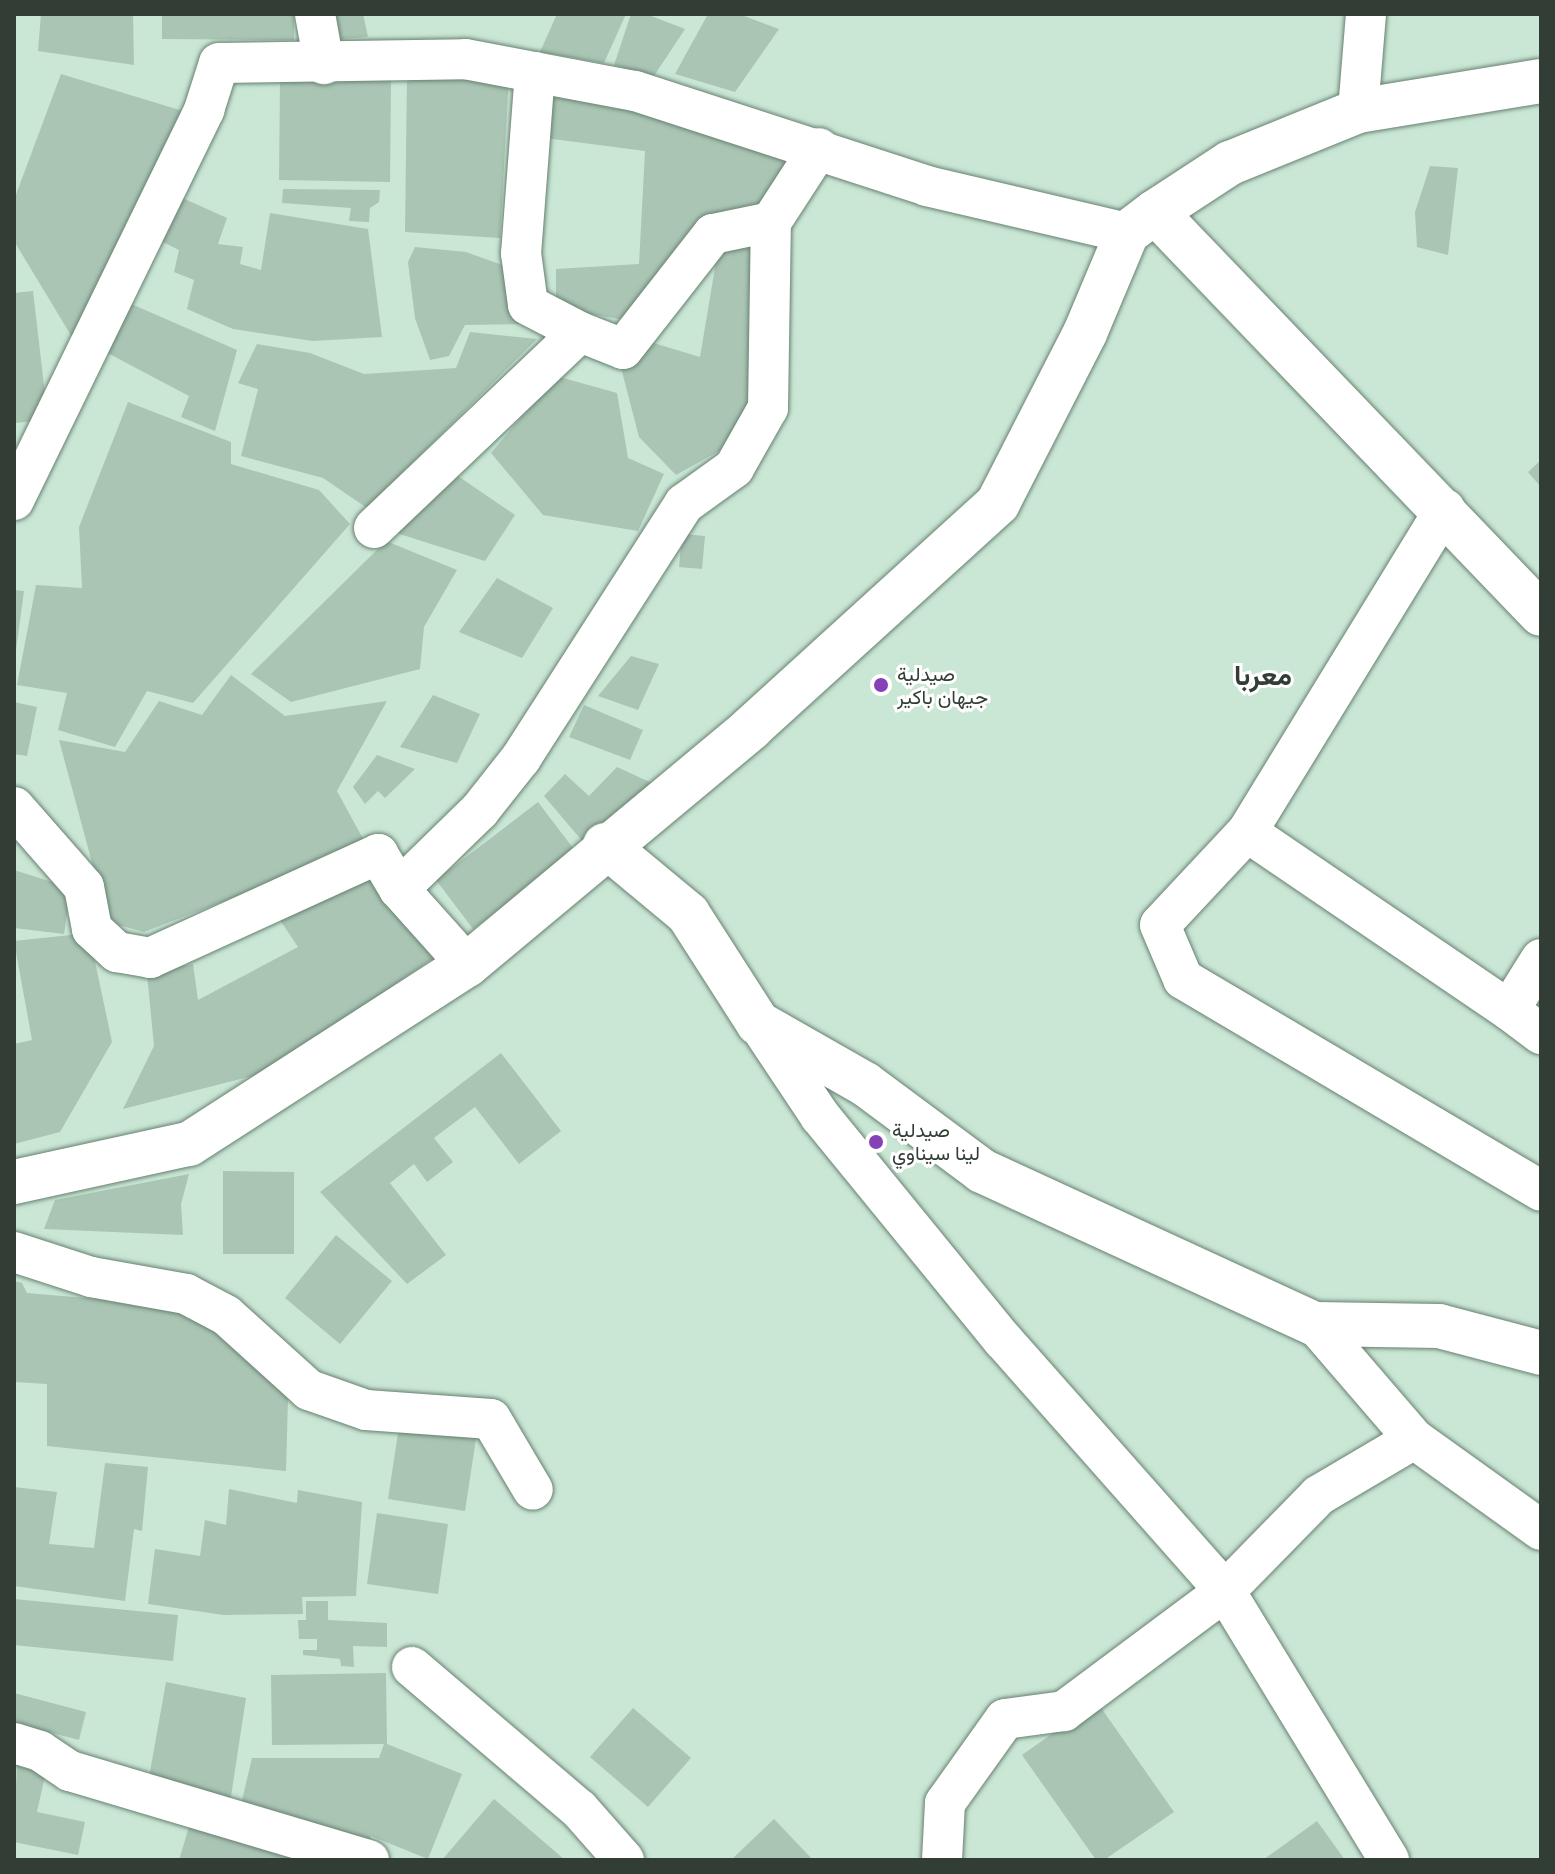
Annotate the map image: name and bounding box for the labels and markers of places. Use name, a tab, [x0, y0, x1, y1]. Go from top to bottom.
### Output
place label: صيدلية جيهان باكير	[897, 662, 988, 709]
marker: صيدلية جيهان باكير	[872, 676, 890, 694]
place label: صيدلية لينا سيناوي	[892, 1118, 980, 1165]
marker: صيدلية لينا سيناوي	[867, 1133, 885, 1151]

